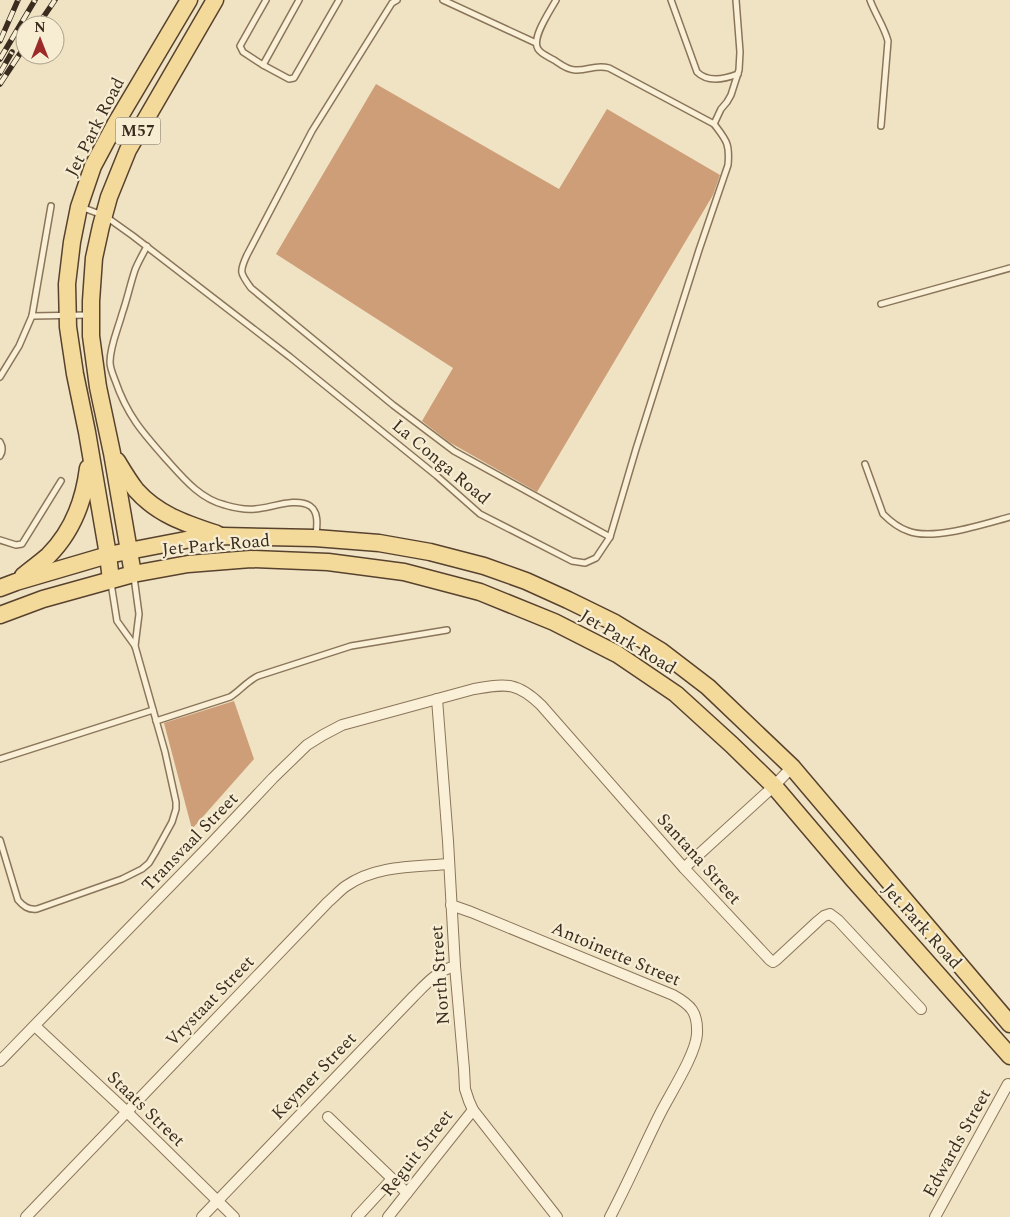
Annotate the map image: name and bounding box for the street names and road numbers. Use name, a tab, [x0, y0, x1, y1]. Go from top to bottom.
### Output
street label: Jet Park Road	[58, 73, 132, 181]
road number: M57	[116, 118, 160, 144]
street label: La Conga Road	[386, 413, 496, 511]
street label: Jet Park Road	[161, 527, 271, 563]
street label: Jet Park Road	[575, 603, 681, 681]
street label: Transvaal Street	[135, 786, 245, 898]
street label: Santana Street	[650, 807, 748, 911]
street label: Jet Park Road	[876, 877, 968, 975]
street label: Antoinette Street	[547, 915, 685, 993]
street label: North Street	[423, 924, 457, 1026]
street label: Vrystaat Street	[159, 949, 261, 1053]
street label: Keymer Street	[265, 1026, 363, 1126]
street label: Staats Street	[101, 1065, 191, 1153]
street label: Edwards Street	[916, 1084, 998, 1202]
street label: Reguit Street	[374, 1104, 460, 1202]

